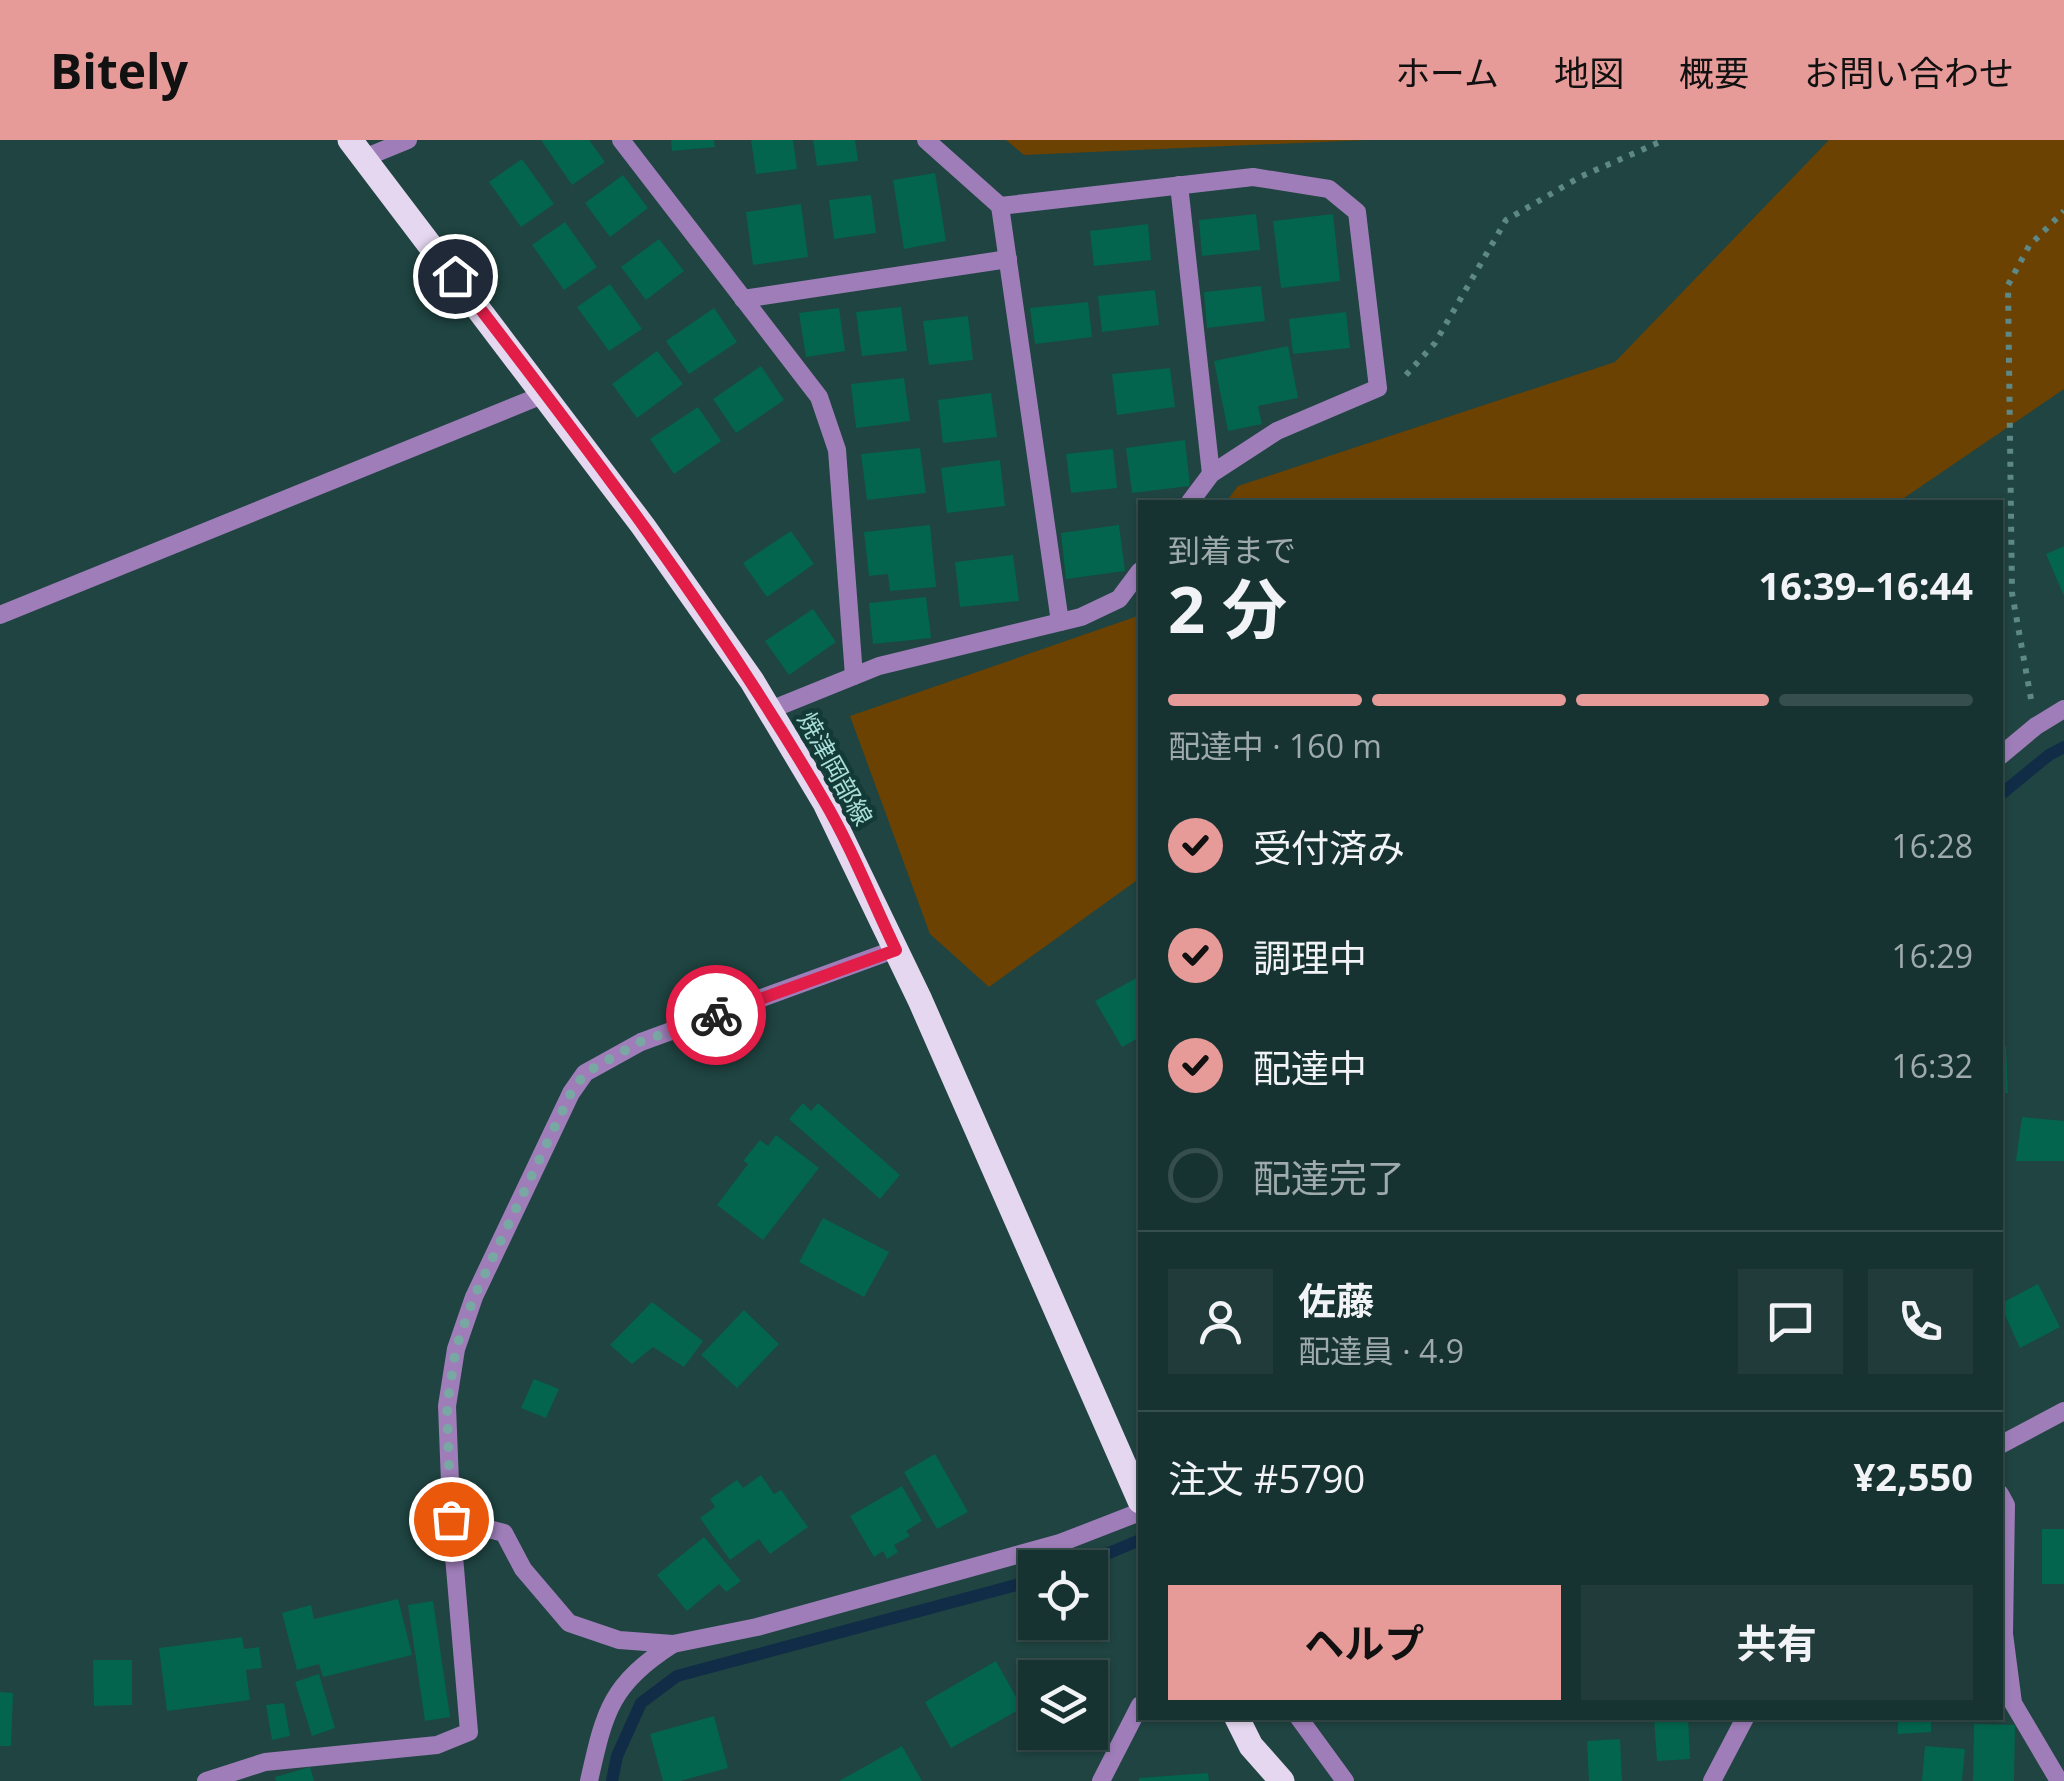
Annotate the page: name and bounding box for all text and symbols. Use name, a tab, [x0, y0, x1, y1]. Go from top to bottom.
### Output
text: Bitely	[50, 38, 188, 103]
text: ホーム	[1395, 49, 1499, 96]
text: 地図	[1554, 49, 1624, 96]
text: 概要	[1679, 49, 1749, 96]
text: お問い合わせ	[1804, 49, 2014, 96]
pin	[413, 234, 498, 319]
icon: home	[428, 249, 483, 304]
text: 到着まで	[1168, 528, 1296, 571]
text: 16:39–16:44	[1759, 559, 1973, 611]
text: 2 分	[1168, 564, 1287, 652]
street label: 焼津岡部線	[791, 705, 881, 831]
text: 配達中 · 160 m	[1168, 724, 1382, 767]
icon: check	[1168, 818, 1223, 873]
text: 受付済み	[1253, 821, 1405, 873]
text: 16:28	[1891, 824, 1973, 867]
icon: check	[1168, 928, 1223, 983]
text: 調理中	[1253, 931, 1367, 983]
text: 16:29	[1891, 934, 1973, 977]
courier	[666, 965, 766, 1065]
icon: bike	[689, 988, 744, 1043]
icon: check	[1168, 1038, 1223, 1093]
text: 配達中	[1253, 1041, 1367, 1093]
text: 16:32	[1891, 1044, 1973, 1087]
text: 配達完了	[1253, 1151, 1405, 1203]
button: person	[1168, 1269, 1273, 1374]
button: chat	[1738, 1269, 1843, 1374]
button: phone	[1868, 1269, 1973, 1374]
text: 佐藤	[1298, 1274, 1374, 1326]
text: 配達員 · 4.9	[1298, 1329, 1464, 1372]
text: ¥2,550	[1854, 1450, 1973, 1502]
text: 注文 #5790	[1168, 1452, 1365, 1504]
pin	[409, 1477, 494, 1562]
icon: bag	[424, 1492, 479, 1547]
map controls	[1018, 1550, 1108, 1750]
button: locate	[1018, 1550, 1108, 1640]
button: ヘルプ	[1168, 1585, 1561, 1700]
button: 共有	[1581, 1585, 1973, 1700]
button: layers	[1018, 1660, 1108, 1750]

